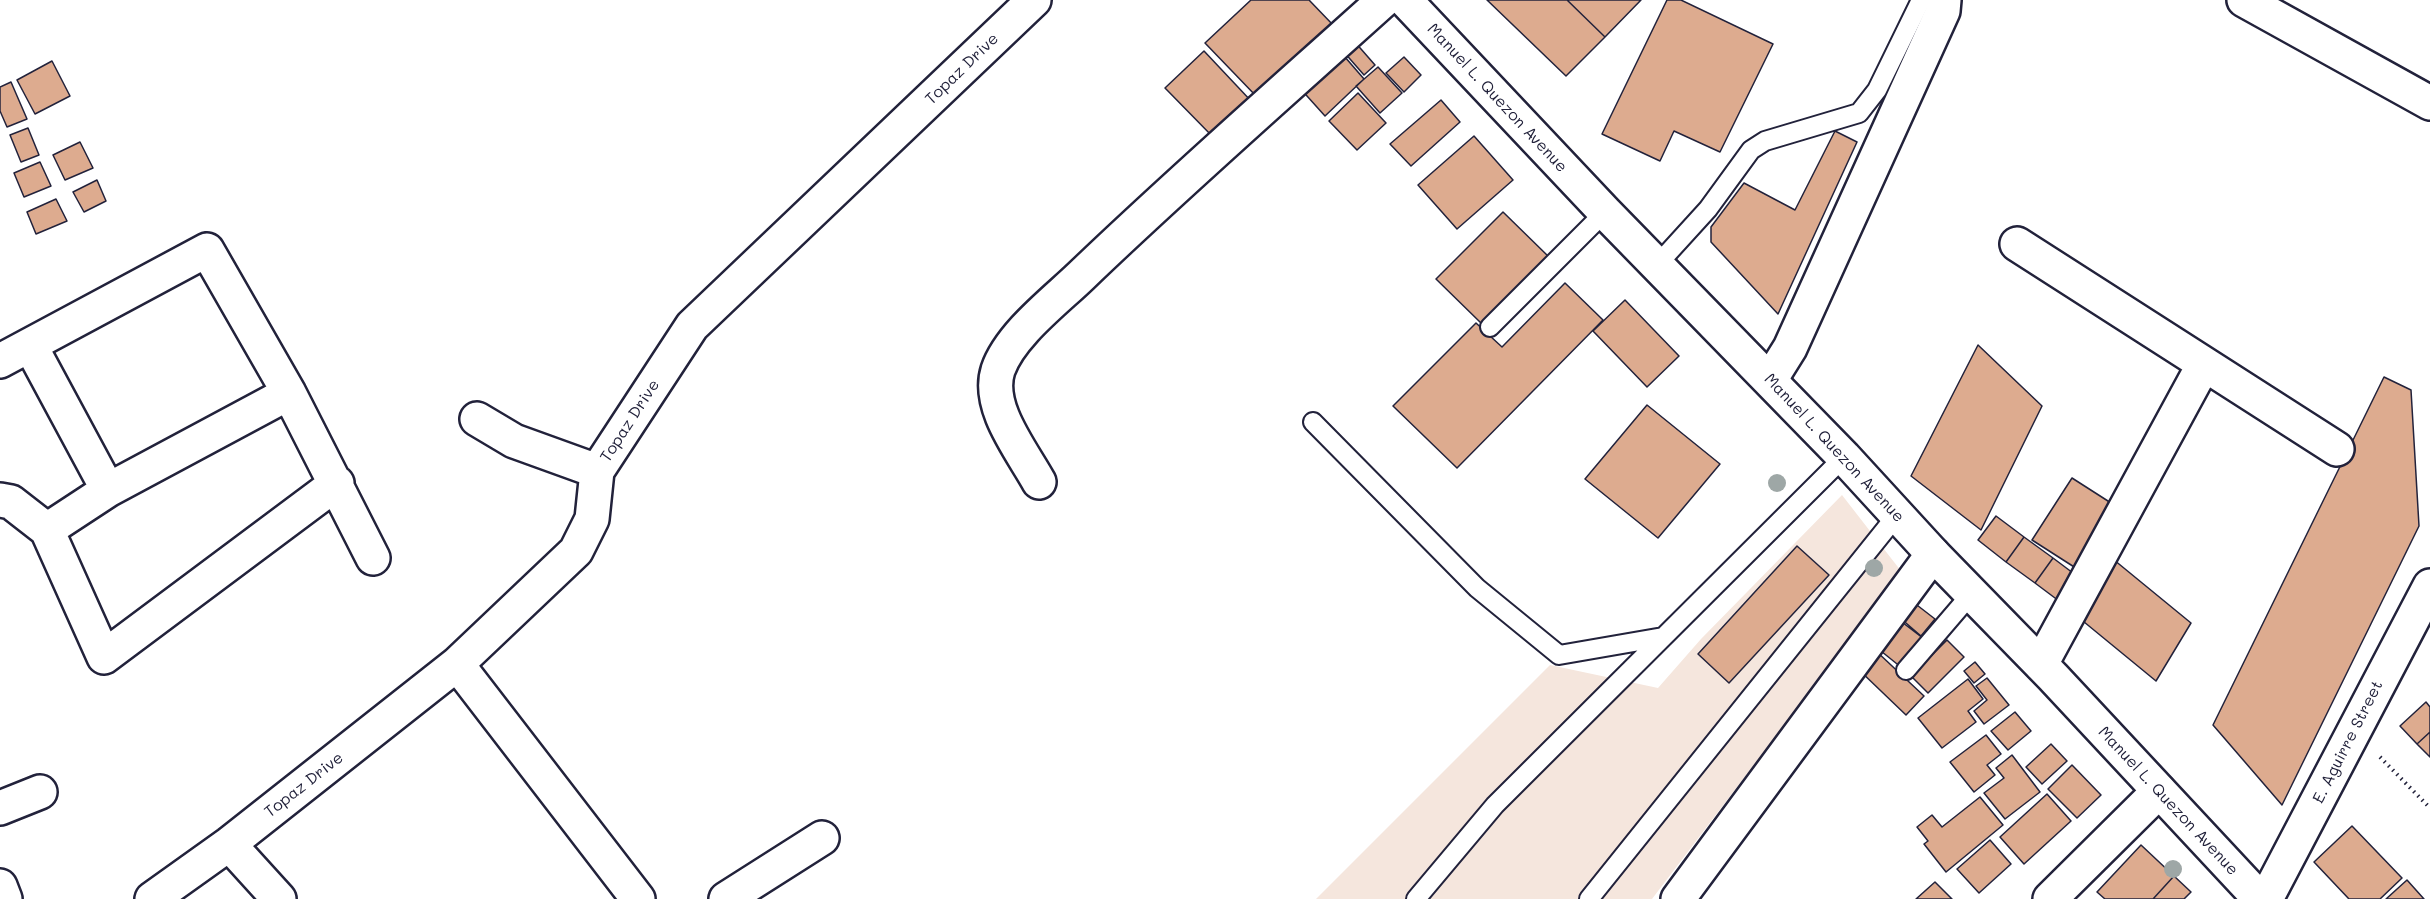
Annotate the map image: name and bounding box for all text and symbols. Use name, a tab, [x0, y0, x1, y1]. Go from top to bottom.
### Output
street label: Manuel L. Quezon Avenue	[1423, 20, 1571, 176]
street label: Topaz Drive	[921, 29, 1003, 109]
street label: Manuel L. Quezon Avenue	[1760, 370, 1908, 526]
street label: Topaz Drive	[596, 376, 664, 466]
street label: E. Aguirre Street	[2309, 677, 2387, 807]
street label: Manuel L. Quezon Avenue	[2094, 723, 2242, 879]
street label: Topaz Drive	[261, 748, 347, 822]

